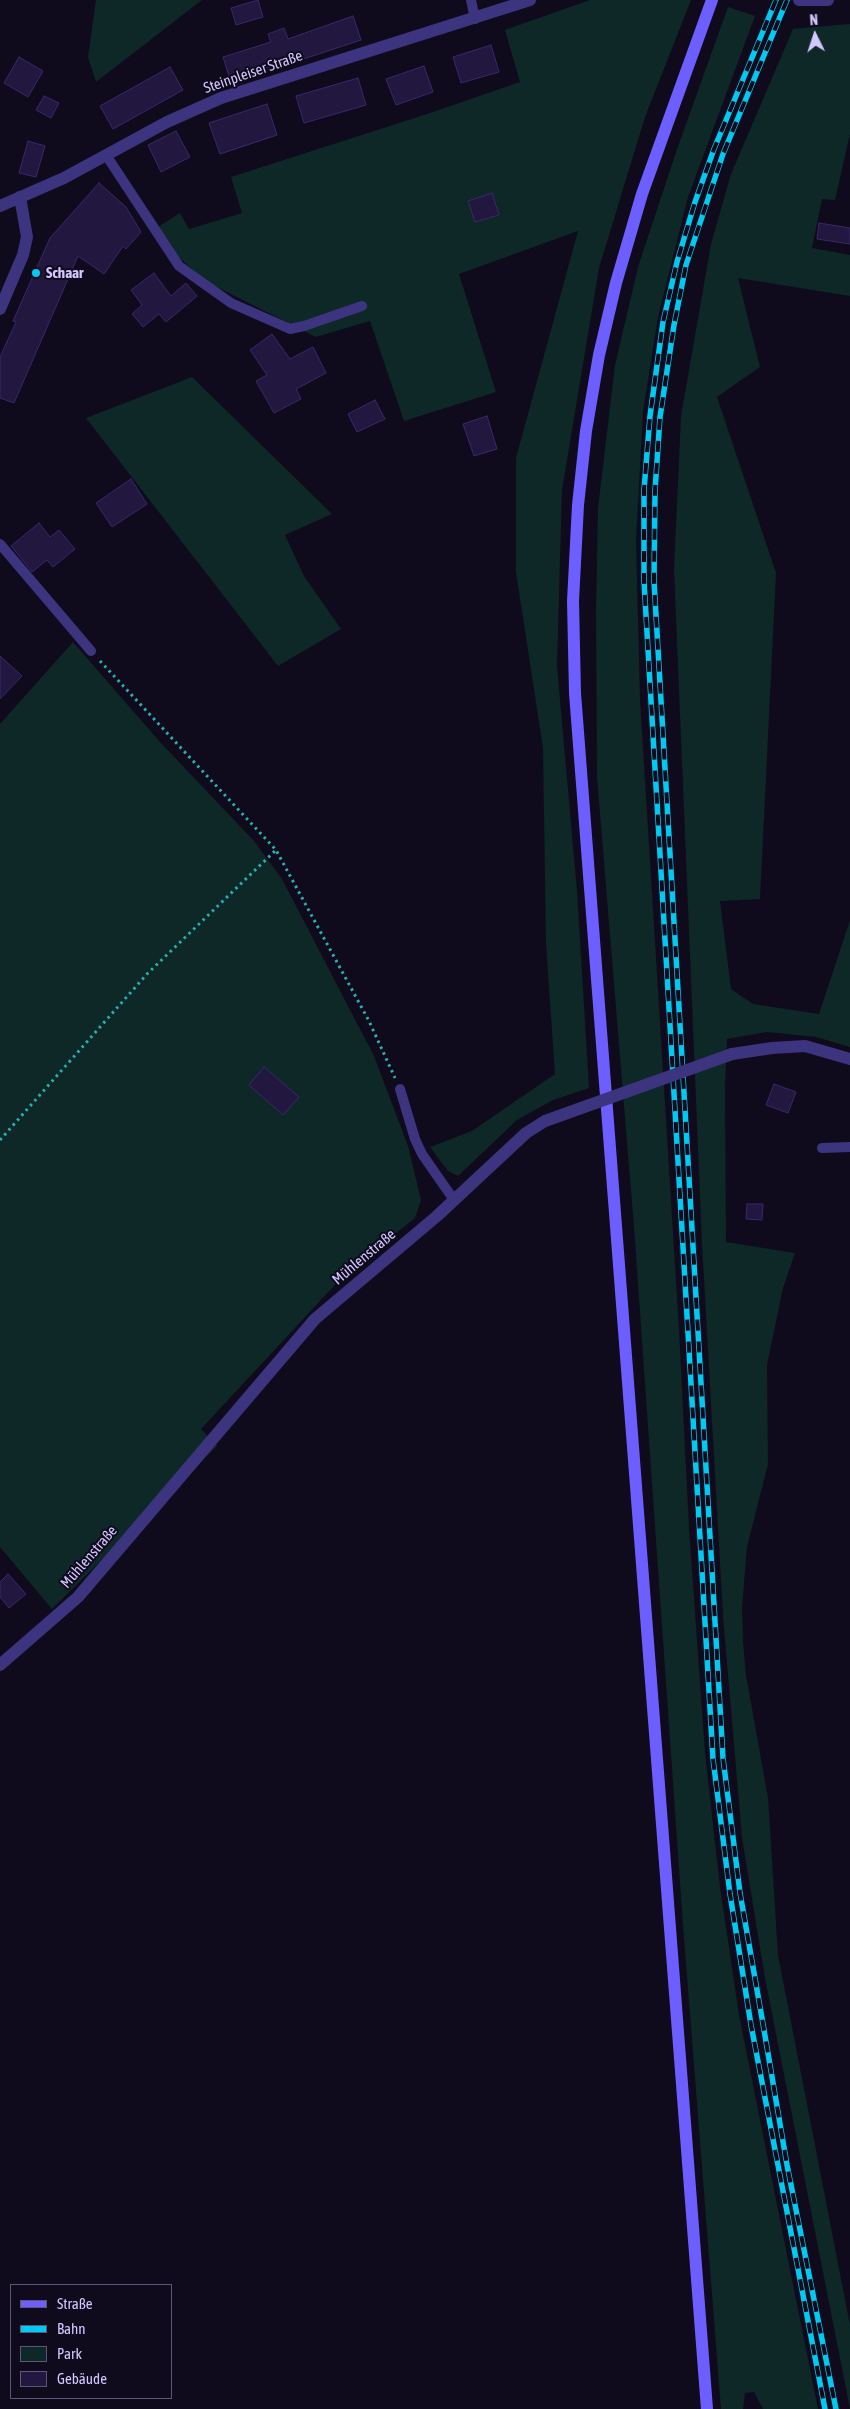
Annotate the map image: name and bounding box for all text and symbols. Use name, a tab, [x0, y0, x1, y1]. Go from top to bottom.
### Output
north arrow	[790, 10, 840, 60]
text: N	[809, 12, 819, 28]
street label: Steinpleiser Straße	[201, 47, 305, 97]
place label: Schaar	[46, 264, 83, 282]
marker: Schaar	[30, 267, 42, 279]
street label: Mühlenstraße	[329, 1225, 399, 1289]
street label: Mühlenstraße	[57, 1522, 121, 1592]
legend	[10, 2284, 172, 2399]
text: Straße	[57, 2295, 93, 2312]
text: Bahn	[57, 2320, 86, 2337]
text: Park	[57, 2345, 82, 2362]
text: Gebäude	[57, 2370, 107, 2387]

